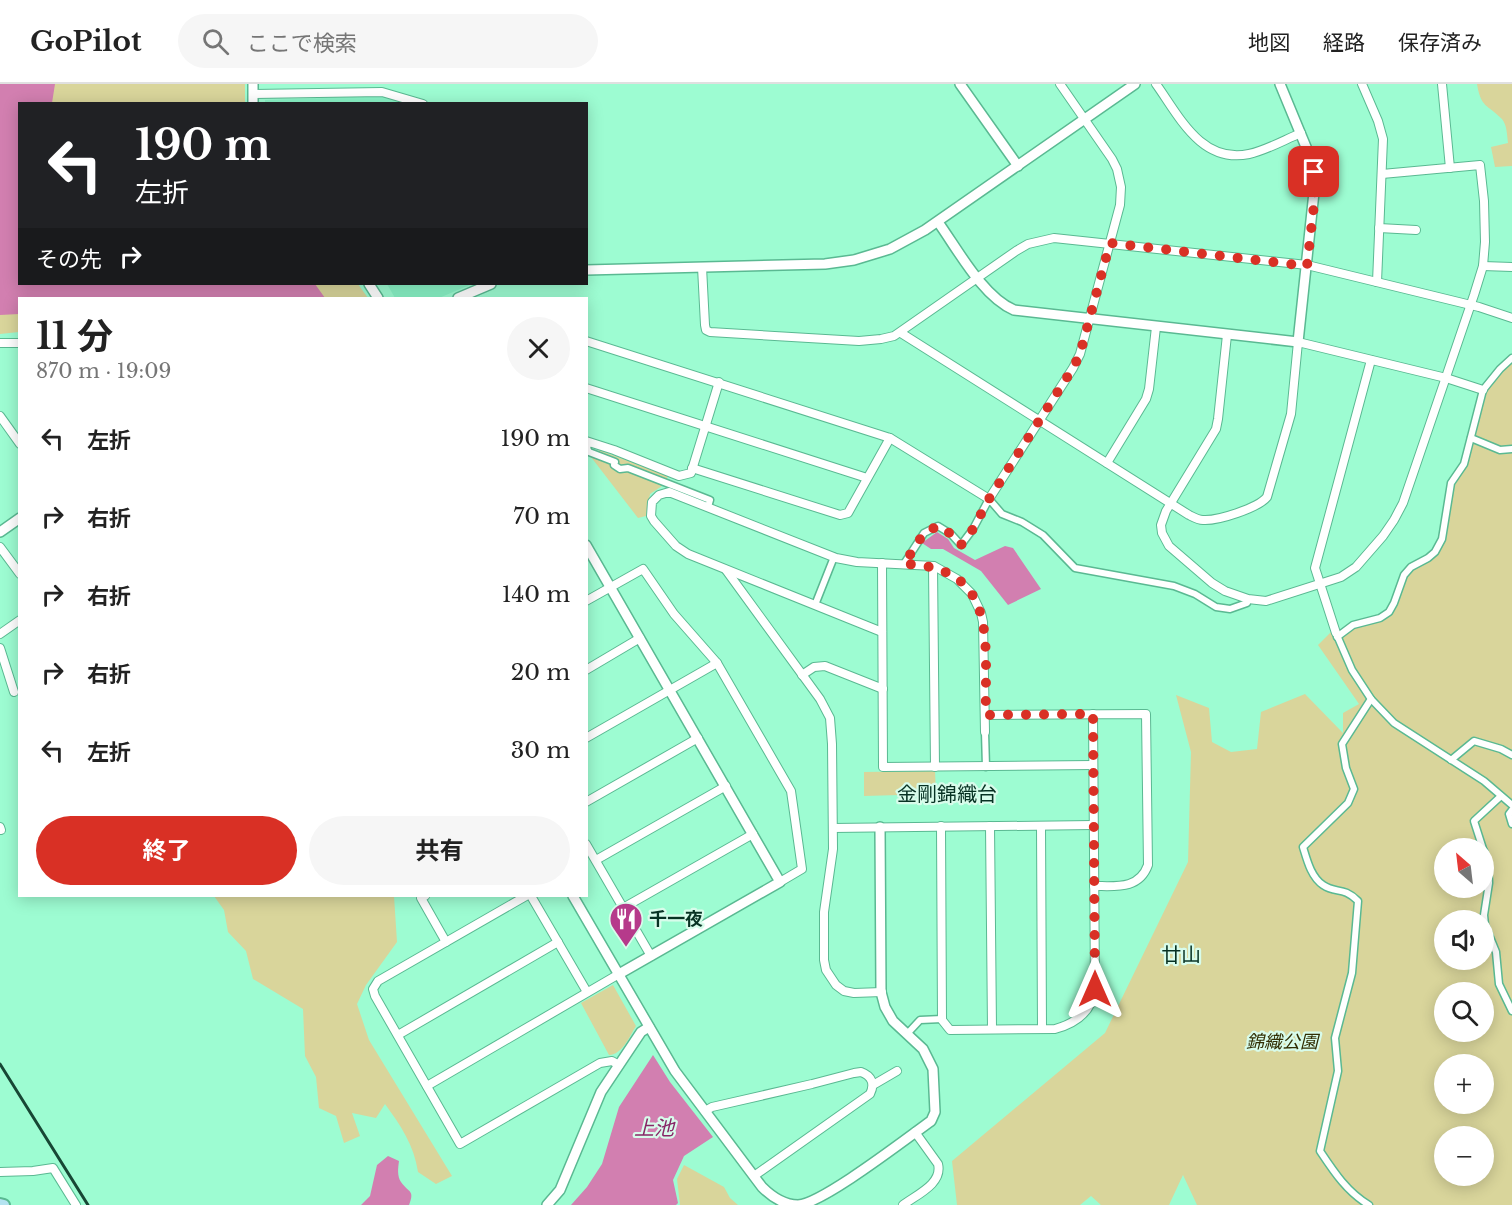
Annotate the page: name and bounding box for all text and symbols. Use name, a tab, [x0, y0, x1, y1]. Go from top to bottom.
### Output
search box	[178, 14, 598, 68]
text: GoPilot	[30, 24, 142, 59]
icon: search	[199, 25, 232, 58]
text: ここで検索	[247, 30, 357, 57]
text: 地図	[1248, 30, 1290, 56]
text: 経路	[1323, 30, 1365, 56]
text: 保存済み	[1398, 30, 1482, 56]
text: 190 m	[135, 119, 271, 171]
icon: left	[36, 126, 114, 204]
pin	[1288, 146, 1339, 197]
icon: arrive	[1297, 155, 1330, 188]
text: 左折	[135, 176, 189, 209]
icon: right	[114, 240, 147, 273]
text: その先	[36, 246, 102, 273]
text: 11 分	[36, 314, 113, 359]
button: close	[507, 317, 570, 380]
text: 870 m · 19:09	[36, 359, 171, 383]
icon: left	[36, 422, 69, 455]
text: 190 m	[500, 425, 570, 452]
text: 左折	[87, 427, 131, 454]
icon: right	[36, 500, 69, 533]
text: 70 m	[513, 503, 570, 530]
text: 右折	[87, 505, 131, 532]
icon: right	[36, 578, 69, 611]
text: 140 m	[502, 581, 570, 608]
text: 右折	[87, 583, 131, 610]
icon: right	[36, 656, 69, 689]
text: 20 m	[511, 659, 570, 686]
text: 右折	[87, 661, 131, 688]
icon: left	[36, 734, 69, 767]
text: 30 m	[511, 737, 570, 764]
text: 左折	[87, 739, 131, 766]
district label: 金剛錦織台	[897, 782, 997, 806]
button: 終了	[36, 816, 297, 885]
button: 共有	[309, 816, 570, 885]
north arrow	[1434, 838, 1494, 898]
map controls	[1434, 838, 1494, 1186]
restaurant icon: 千一夜	[608, 901, 644, 948]
place label: 千一夜	[649, 908, 703, 930]
button: sound	[1434, 910, 1494, 970]
district label: 廿山	[1161, 943, 1201, 967]
position arrow	[1063, 957, 1127, 1021]
button: search	[1434, 982, 1494, 1042]
park label: 錦織公園	[1246, 1031, 1321, 1053]
button: +	[1434, 1054, 1494, 1114]
water label: 上池	[634, 1116, 676, 1140]
button: −	[1434, 1126, 1494, 1186]

